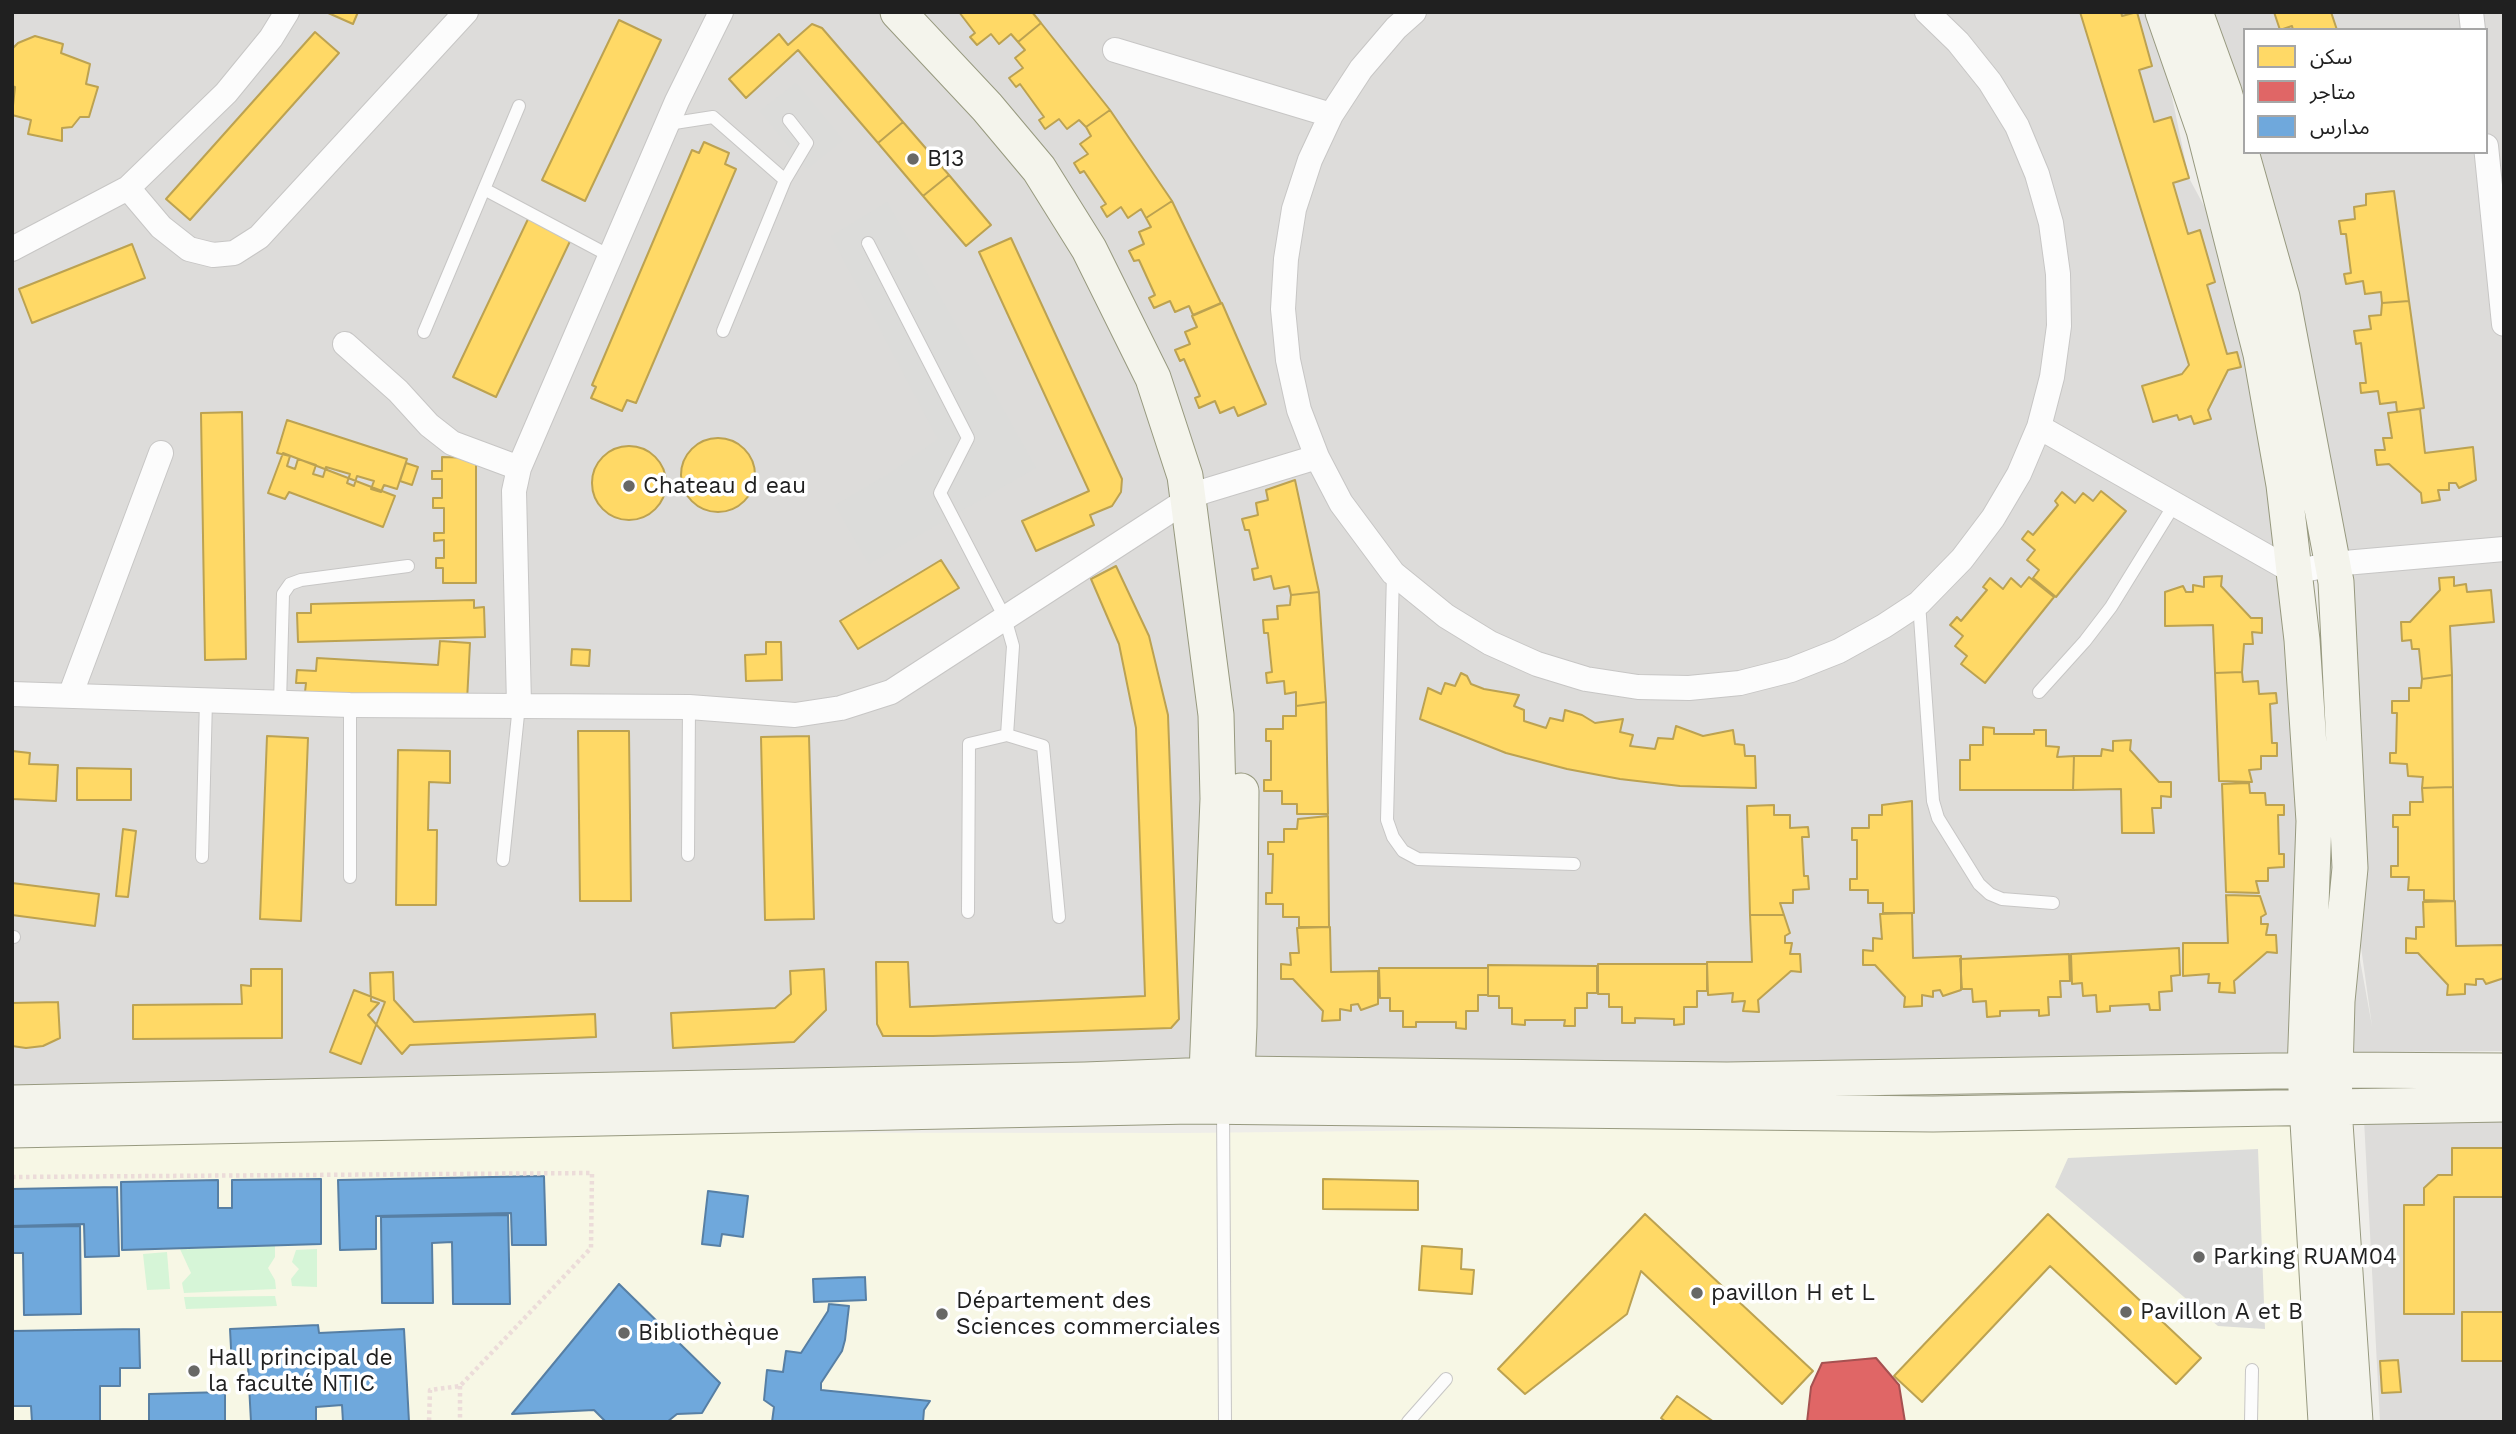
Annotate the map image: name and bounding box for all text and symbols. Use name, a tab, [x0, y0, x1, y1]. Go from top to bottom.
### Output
legend	[2243, 28, 2488, 154]
text: سكن	[2310, 44, 2352, 69]
text: متاجر	[2310, 79, 2356, 104]
text: مدارس	[2310, 114, 2370, 139]
place label: B13	[927, 145, 964, 173]
marker: B13	[905, 151, 921, 167]
place label: Chateau d eau	[643, 472, 806, 500]
marker: Chateau d eau	[621, 478, 637, 494]
place label: Parking RUAM04	[2213, 1243, 2397, 1271]
marker: Parking RUAM04	[2191, 1249, 2207, 1265]
place label: pavillon H et L	[1711, 1279, 1875, 1307]
marker: pavillon H et L	[1689, 1285, 1705, 1301]
place label: Département des Sciences commerciales	[956, 1287, 1221, 1341]
place label: Pavillon A et B	[2140, 1298, 2303, 1326]
marker: Pavillon A et B	[2118, 1304, 2134, 1320]
marker: Département des Sciences commerciales	[934, 1306, 950, 1322]
place label: Bibliothèque	[638, 1319, 779, 1347]
marker: Bibliothèque	[616, 1325, 632, 1341]
place label: Hall principal de la faculté NTIC	[208, 1344, 393, 1398]
marker: Hall principal de la faculté NTIC	[186, 1363, 202, 1379]

